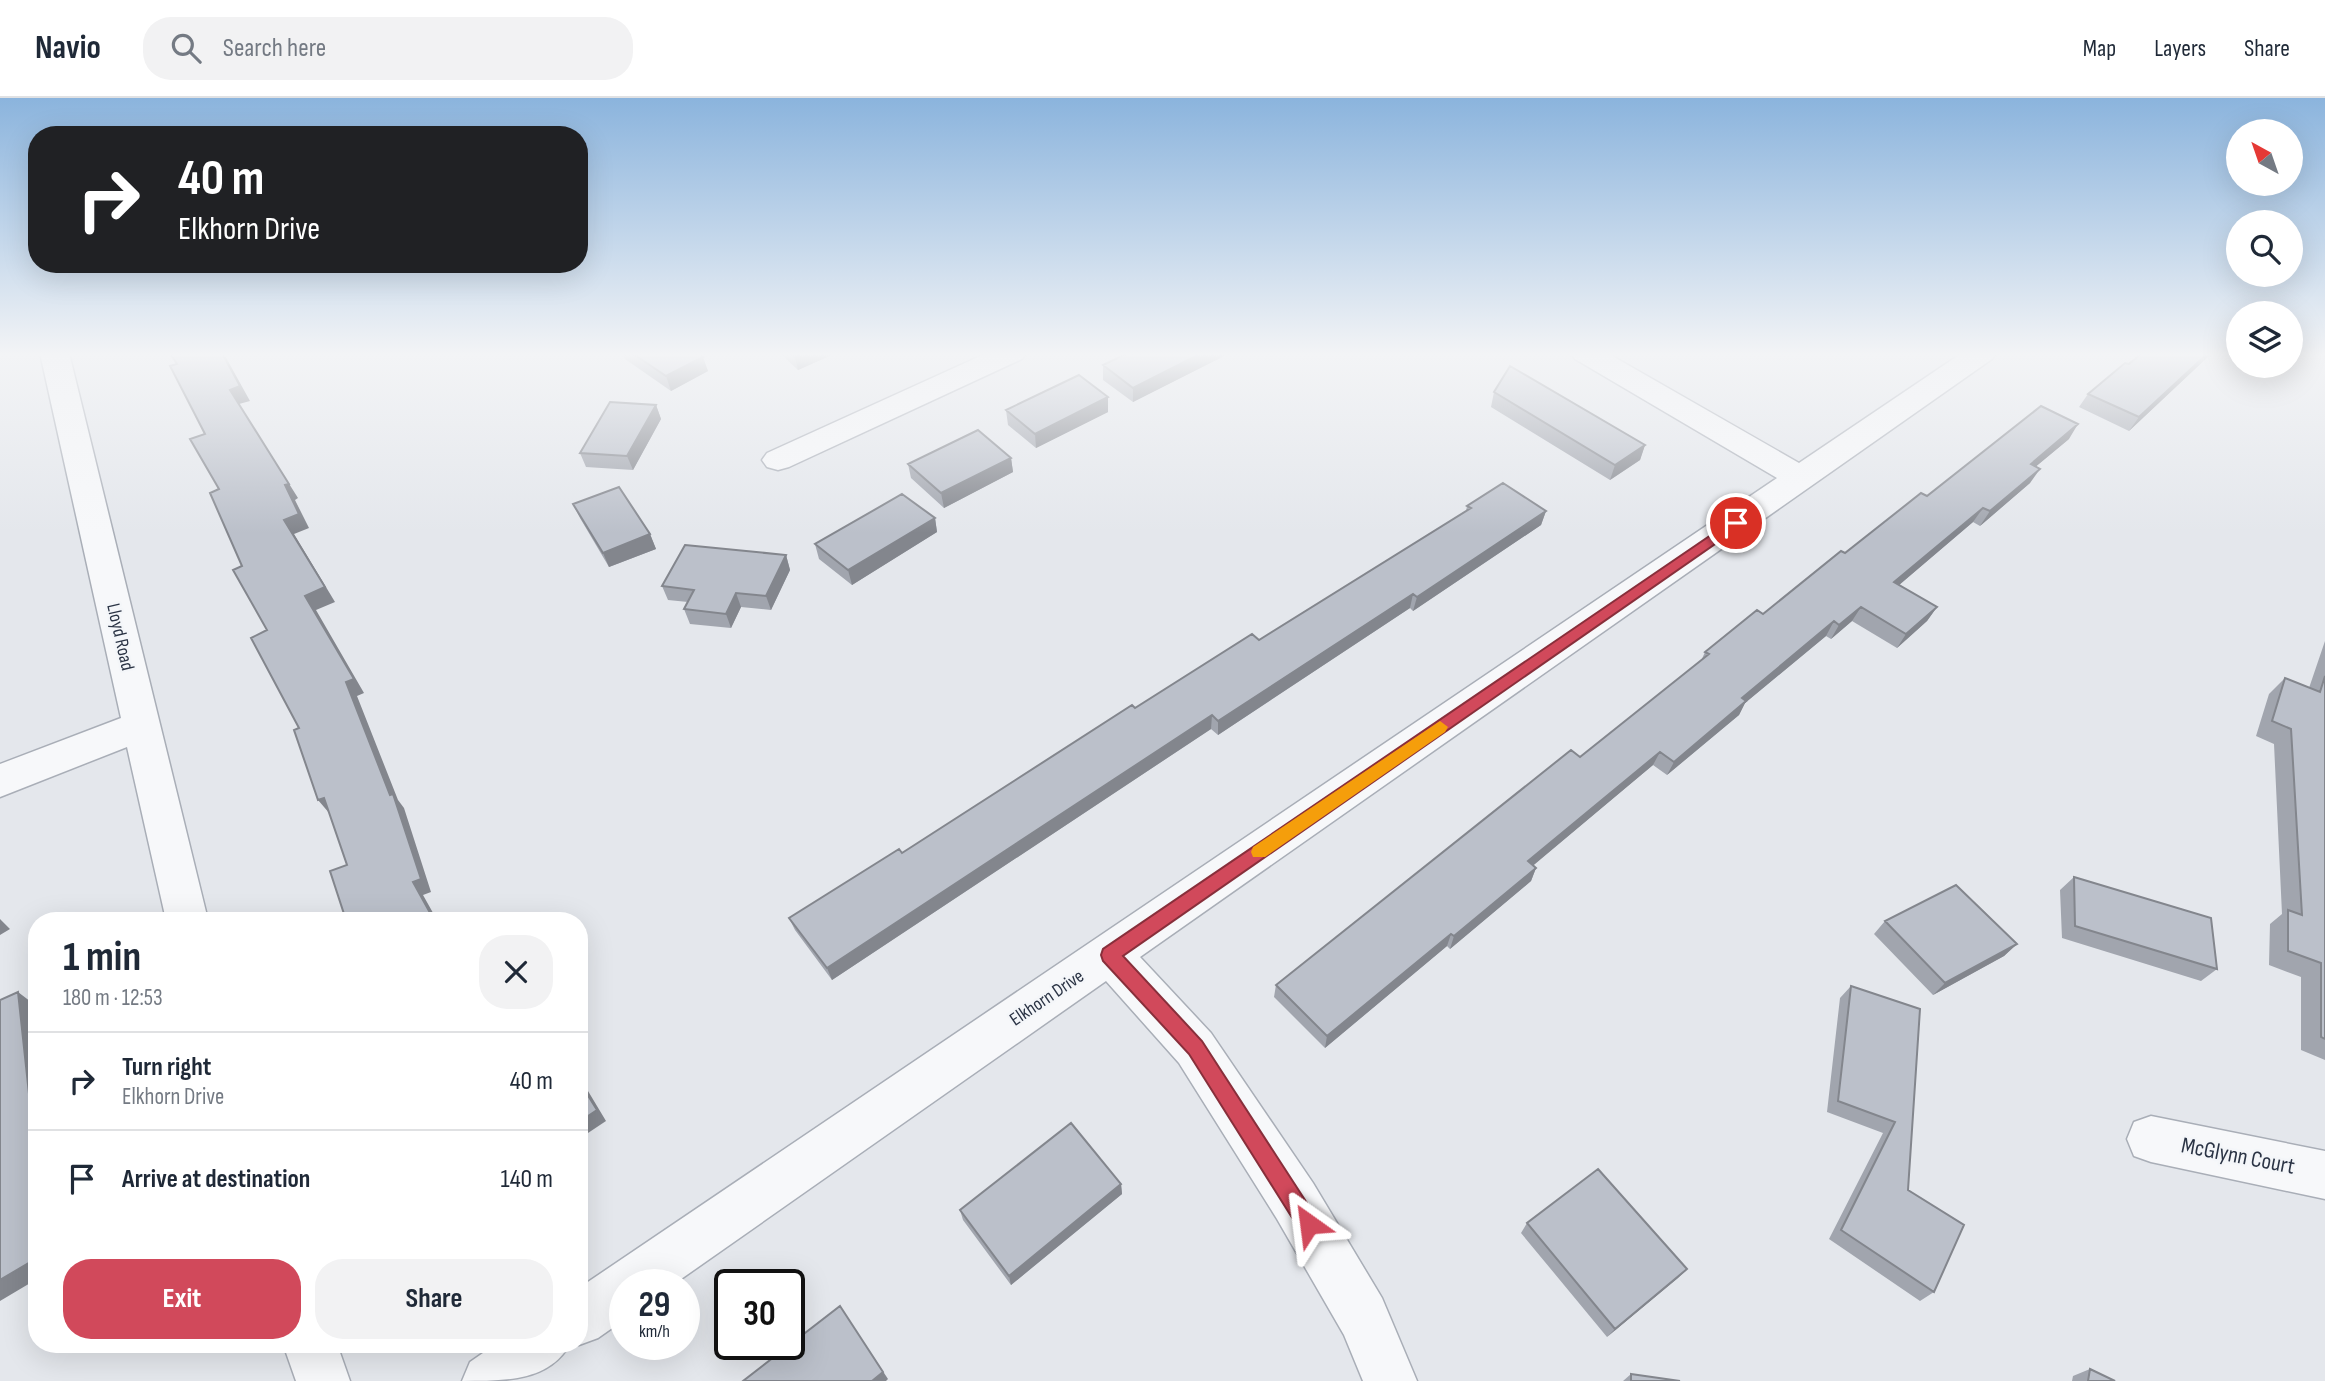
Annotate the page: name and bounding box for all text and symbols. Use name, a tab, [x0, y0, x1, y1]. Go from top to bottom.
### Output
search box	[143, 17, 633, 80]
text: Navio	[35, 28, 101, 68]
icon: search	[167, 29, 205, 67]
text: Search here	[223, 33, 326, 64]
text: Map	[2083, 34, 2116, 63]
text: Layers	[2154, 34, 2206, 63]
text: Share	[2244, 34, 2290, 63]
north arrow	[2226, 119, 2303, 196]
map controls	[2226, 119, 2303, 378]
text: 40 m	[178, 150, 264, 209]
icon: right	[63, 154, 154, 245]
text: Elkhorn Drive	[178, 210, 320, 249]
button: search	[2226, 210, 2303, 287]
button: layers	[2226, 301, 2303, 378]
pin	[1706, 493, 1766, 553]
icon: arrive	[1717, 504, 1755, 542]
street label: Lloyd Road	[101, 601, 139, 673]
text: 1 min	[63, 932, 141, 983]
button: close	[479, 935, 553, 1009]
street label: Elkhorn Drive	[1006, 965, 1088, 1031]
text: 180 m · 12:53	[63, 984, 163, 1012]
text: Turn right	[122, 1052, 211, 1083]
icon: right	[63, 1062, 101, 1100]
text: 40 m	[510, 1066, 553, 1097]
text: Elkhorn Drive	[122, 1083, 224, 1111]
street label: McGlynn Court	[2179, 1131, 2297, 1181]
icon: arrive	[63, 1160, 101, 1198]
text: Arrive at destination	[122, 1164, 310, 1195]
text: 140 m	[501, 1164, 553, 1195]
position arrow	[1272, 1187, 1346, 1261]
button: Exit	[63, 1259, 301, 1339]
button: Share	[315, 1259, 553, 1339]
speed limit sign: 30	[714, 1269, 805, 1360]
text: 29	[639, 1284, 670, 1327]
text: km/h	[639, 1321, 670, 1342]

